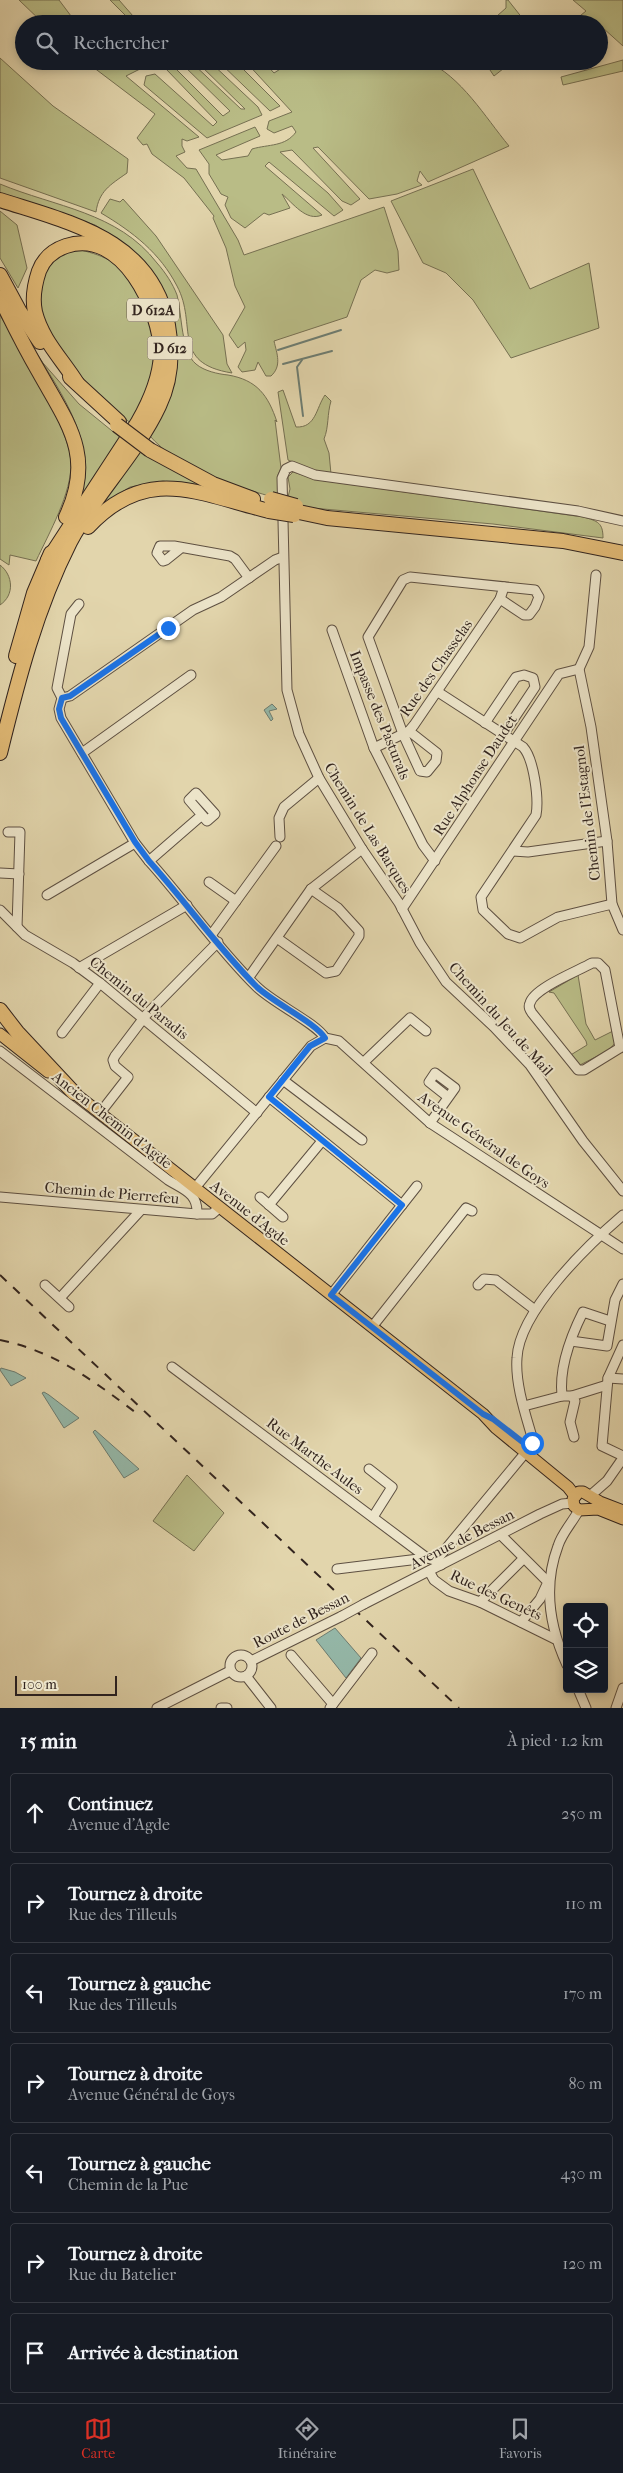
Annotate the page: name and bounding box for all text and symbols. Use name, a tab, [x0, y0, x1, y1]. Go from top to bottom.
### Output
search box	[15, 15, 608, 70]
icon: search	[33, 29, 61, 57]
text: Rechercher	[73, 32, 169, 54]
road number: D 612A	[127, 298, 179, 322]
road number: D 612	[148, 336, 192, 359]
street label: Rue des Chasselas	[396, 616, 476, 720]
route end	[157, 617, 180, 640]
street label: Impasse des Pasturals	[346, 648, 414, 783]
street label: Rue Alphonse Daudet	[429, 711, 521, 839]
street label: Chemin de l'Estagnol	[570, 744, 604, 882]
street label: Chemin de Las Barques	[320, 759, 416, 897]
street label: Chemin du Paradis	[86, 953, 192, 1044]
street label: Chemin du Jeu de Mail	[445, 958, 557, 1080]
street label: Ancien Chemin d'Agde	[48, 1067, 176, 1173]
street label: Avenue Général de Goys	[414, 1087, 554, 1193]
street label: Avenue d'Agde	[206, 1176, 294, 1250]
street label: Chemin de Pierrefeu	[44, 1178, 181, 1208]
street label: Rue Marthe Aules	[263, 1414, 367, 1498]
route start	[521, 1432, 544, 1455]
street label: Avenue de Bessan	[406, 1505, 517, 1573]
street label: Rue des Genêts	[447, 1566, 545, 1624]
street label: Route de Bessan	[250, 1588, 352, 1652]
map controls	[563, 1603, 608, 1693]
button: locate	[563, 1603, 608, 1648]
button: layers	[563, 1648, 608, 1693]
scale bar	[15, 1673, 118, 1696]
text: 100 m	[22, 1676, 57, 1693]
text: 15 min	[20, 1729, 77, 1753]
text: À pied · 1.2 km	[507, 1731, 603, 1750]
text: Continuez	[68, 1793, 153, 1815]
icon: ahead	[21, 1799, 49, 1827]
text: 250 m	[561, 1804, 602, 1823]
text: Avenue d'Agde	[68, 1815, 170, 1834]
text: Tournez à droite	[68, 1883, 202, 1905]
icon: right	[21, 1889, 49, 1917]
text: 110 m	[565, 1894, 602, 1913]
text: Rue des Tilleuls	[68, 1905, 177, 1924]
text: Tournez à gauche	[68, 1973, 211, 1995]
icon: left	[21, 1979, 49, 2007]
text: 170 m	[563, 1984, 602, 2003]
text: Rue des Tilleuls	[68, 1995, 177, 2014]
text: Tournez à droite	[68, 2063, 202, 2085]
icon: right	[21, 2069, 49, 2097]
text: 80 m	[568, 2074, 602, 2093]
text: Avenue Général de Goys	[68, 2085, 235, 2104]
text: Tournez à gauche	[68, 2153, 211, 2175]
icon: left	[21, 2159, 49, 2187]
text: 430 m	[560, 2164, 602, 2183]
text: Chemin de la Pue	[68, 2175, 188, 2194]
text: Tournez à droite	[68, 2243, 202, 2265]
icon: right	[21, 2249, 49, 2277]
text: 120 m	[563, 2254, 602, 2273]
text: Rue du Batelier	[68, 2265, 176, 2284]
icon: arrive	[21, 2339, 49, 2367]
text: Arrivée à destination	[68, 2342, 238, 2364]
tab: Carte	[81, 2415, 115, 2462]
tab: Itinéraire	[278, 2415, 336, 2462]
tab: Favoris	[499, 2415, 542, 2462]

